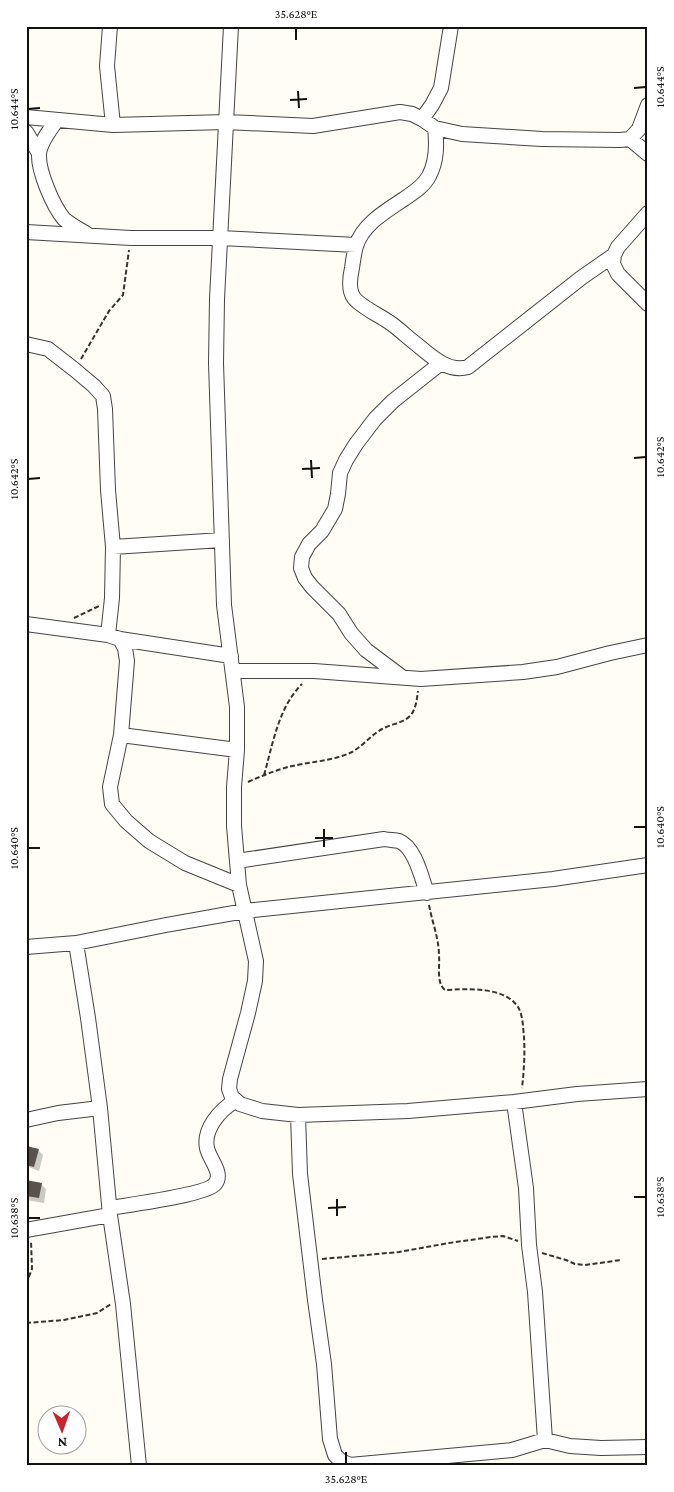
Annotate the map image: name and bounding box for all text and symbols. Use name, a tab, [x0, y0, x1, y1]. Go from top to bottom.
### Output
text: 35.628°E	[275, 7, 318, 21]
text: 10.644°S	[653, 66, 667, 108]
text: 10.644°S	[7, 88, 21, 130]
text: 10.642°S	[653, 436, 667, 477]
text: 10.642°S	[7, 458, 21, 499]
text: 10.640°S	[653, 806, 667, 848]
text: 10.640°S	[7, 827, 21, 869]
text: 10.638°S	[653, 1176, 667, 1217]
text: 10.638°S	[7, 1197, 21, 1238]
north arrow	[38, 1404, 88, 1454]
text: N	[57, 1435, 68, 1451]
text: 35.628°E	[325, 1472, 368, 1486]

